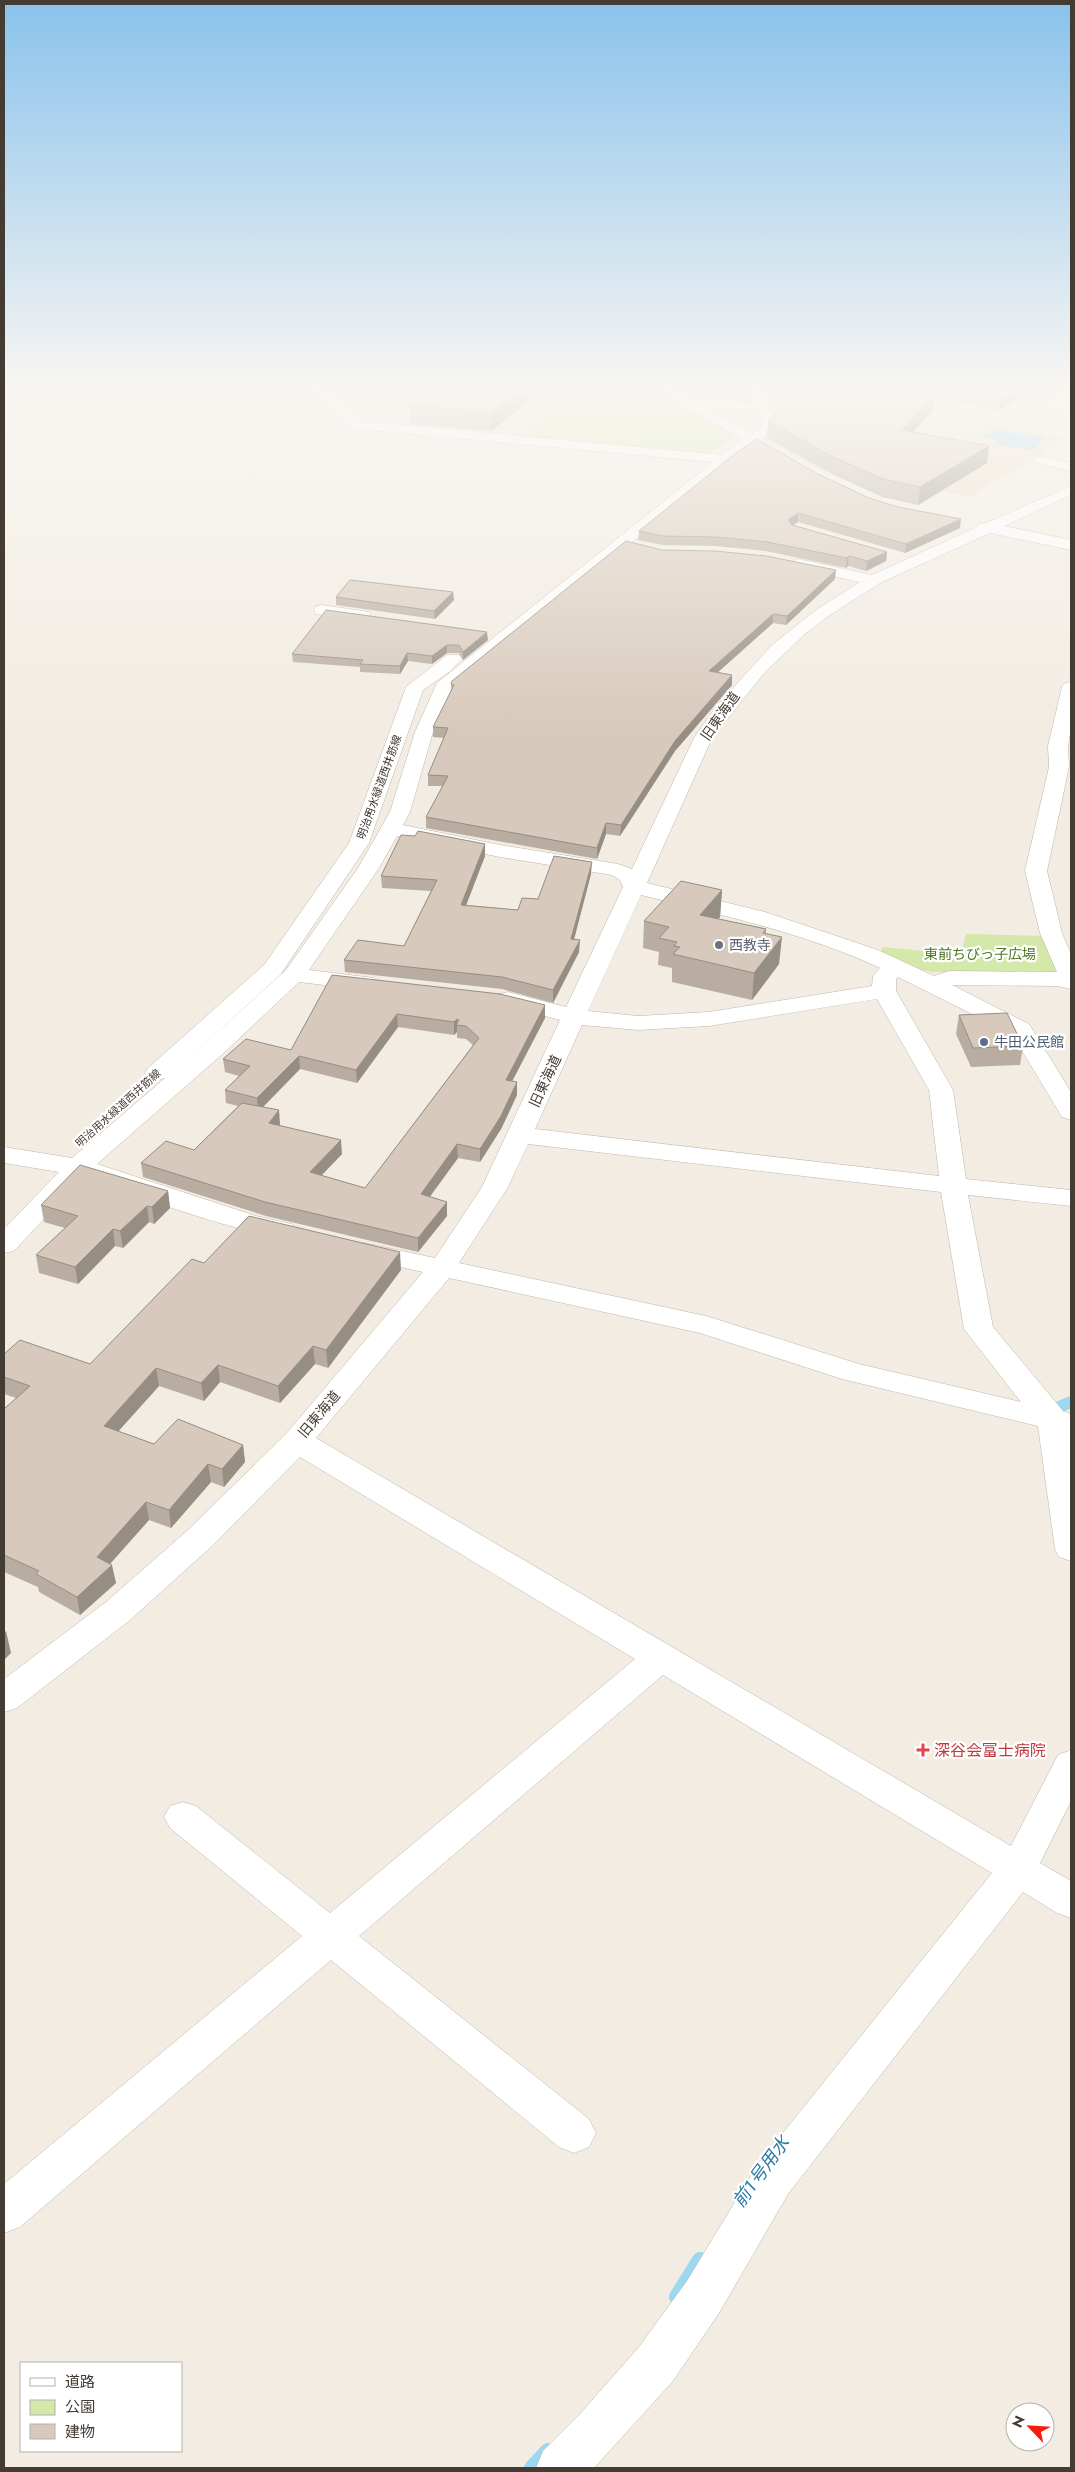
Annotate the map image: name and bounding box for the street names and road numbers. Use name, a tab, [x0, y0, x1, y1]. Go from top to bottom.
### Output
street label: 旧東海道	[696, 687, 744, 745]
street label: 明治用水緑道西井筋線	[353, 733, 405, 841]
street label: 旧東海道	[524, 1051, 566, 1111]
street label: 明治用水緑道西井筋線	[72, 1065, 164, 1151]
street label: 旧東海道	[293, 1386, 345, 1442]

